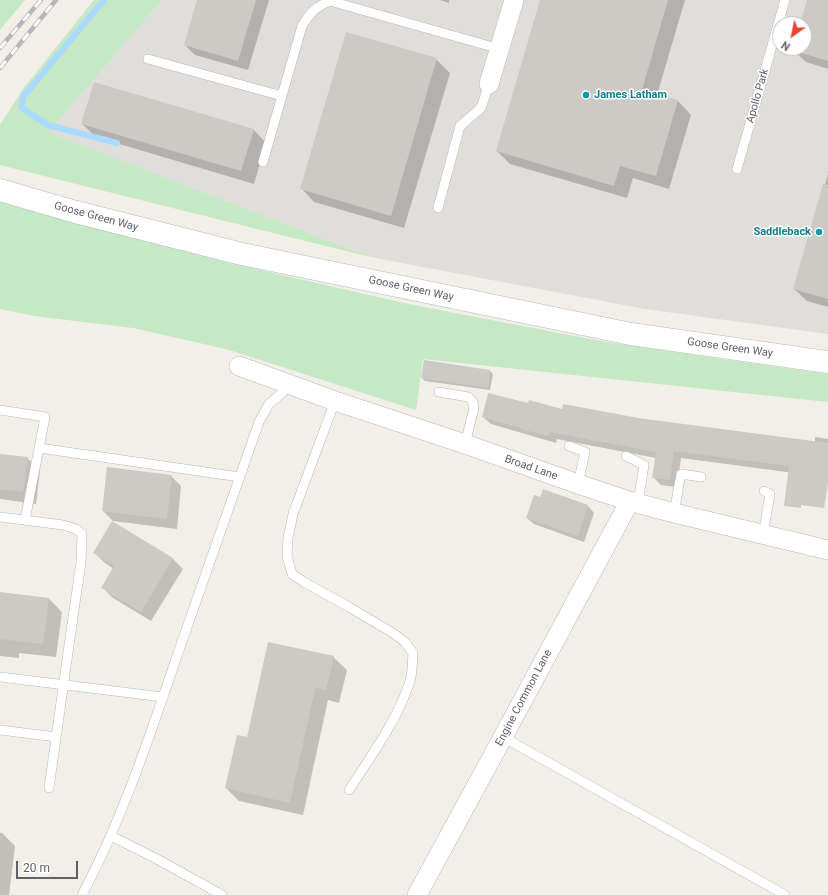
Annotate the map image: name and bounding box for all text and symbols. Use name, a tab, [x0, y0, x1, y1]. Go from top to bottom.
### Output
north arrow	[772, 16, 812, 56]
text: N	[779, 38, 793, 53]
street label: Apollo Park	[744, 67, 772, 125]
place label: James Latham	[594, 88, 667, 102]
marker: James Latham	[581, 90, 591, 100]
street label: Goose Green Way	[52, 199, 140, 235]
place label: Saddleback	[753, 225, 811, 239]
marker: Saddleback	[814, 227, 824, 237]
street label: Goose Green Way	[367, 274, 455, 304]
street label: Goose Green Way	[686, 335, 774, 361]
street label: Broad Lane	[503, 453, 559, 483]
street label: Engine Common Lane	[493, 647, 555, 749]
scale bar	[18, 853, 80, 879]
text: 20 m	[23, 861, 50, 875]

